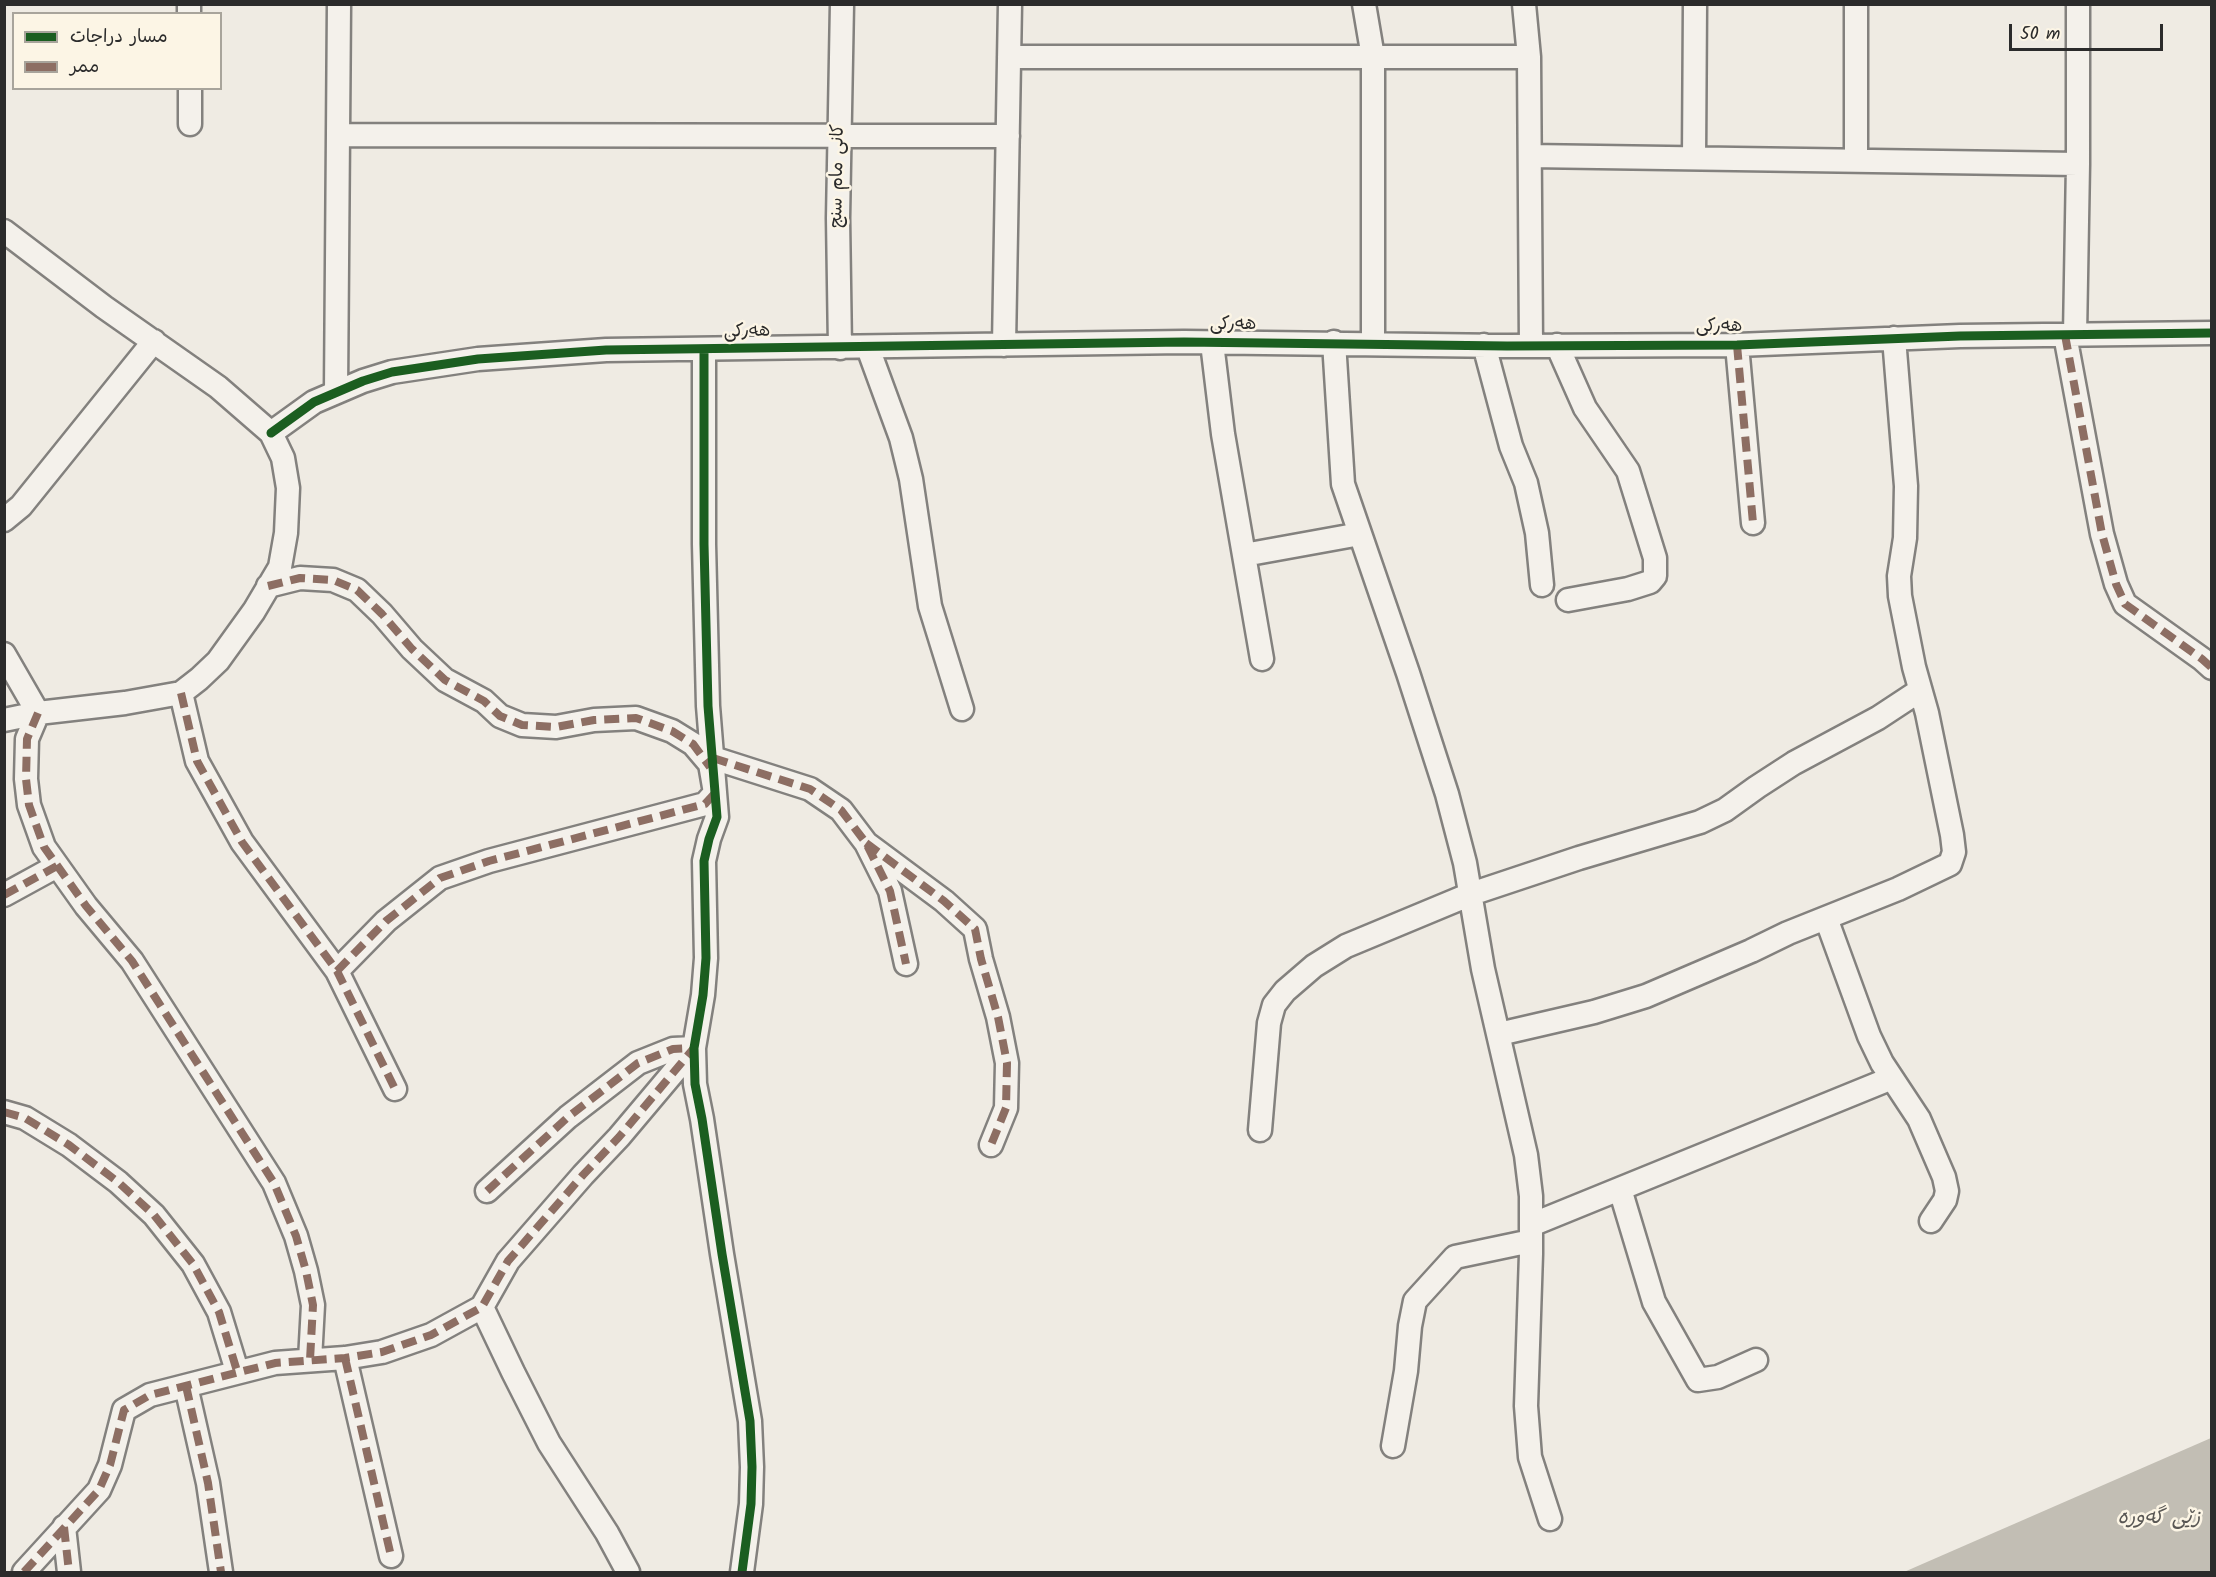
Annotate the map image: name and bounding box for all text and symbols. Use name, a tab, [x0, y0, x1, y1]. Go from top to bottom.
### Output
legend	[12, 12, 222, 90]
scale bar	[2012, 12, 2166, 50]
text: 50 m	[2020, 20, 2060, 49]
text: مسار دراجات	[70, 23, 168, 52]
text: ممر	[70, 53, 99, 82]
street label: کانی مام سنج	[827, 124, 851, 228]
street label: هەرکی	[1210, 315, 1256, 337]
street label: هەرکی	[1696, 317, 1742, 339]
street label: هەرکی	[724, 322, 770, 344]
water label: زێی گەورە	[2118, 1508, 2200, 1532]

